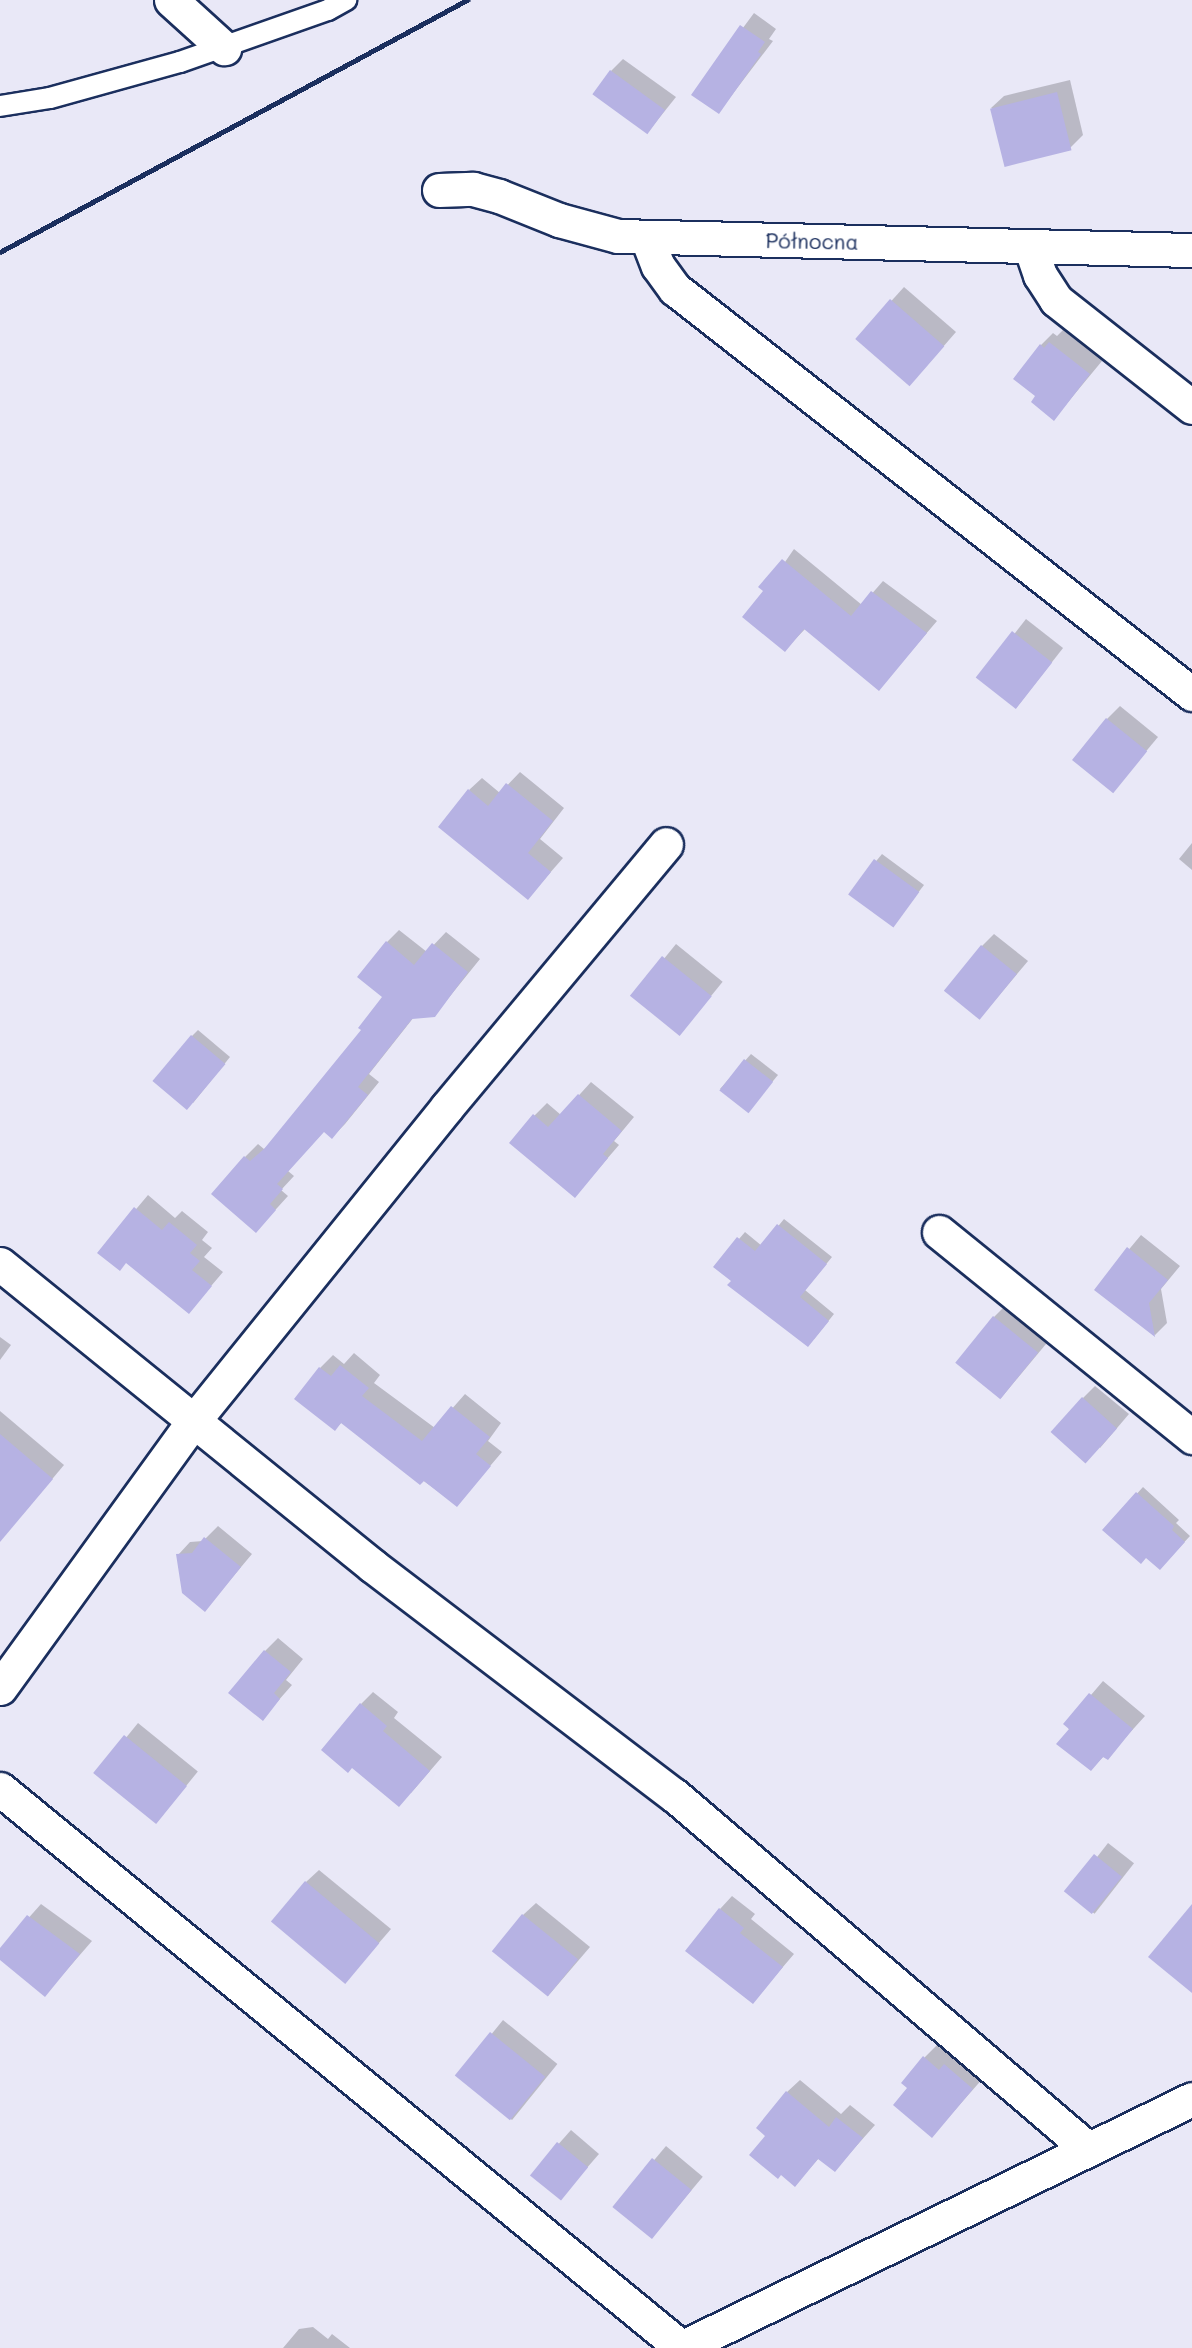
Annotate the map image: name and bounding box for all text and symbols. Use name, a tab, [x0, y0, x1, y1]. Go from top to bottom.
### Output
street label: Północna	[765, 228, 859, 254]

